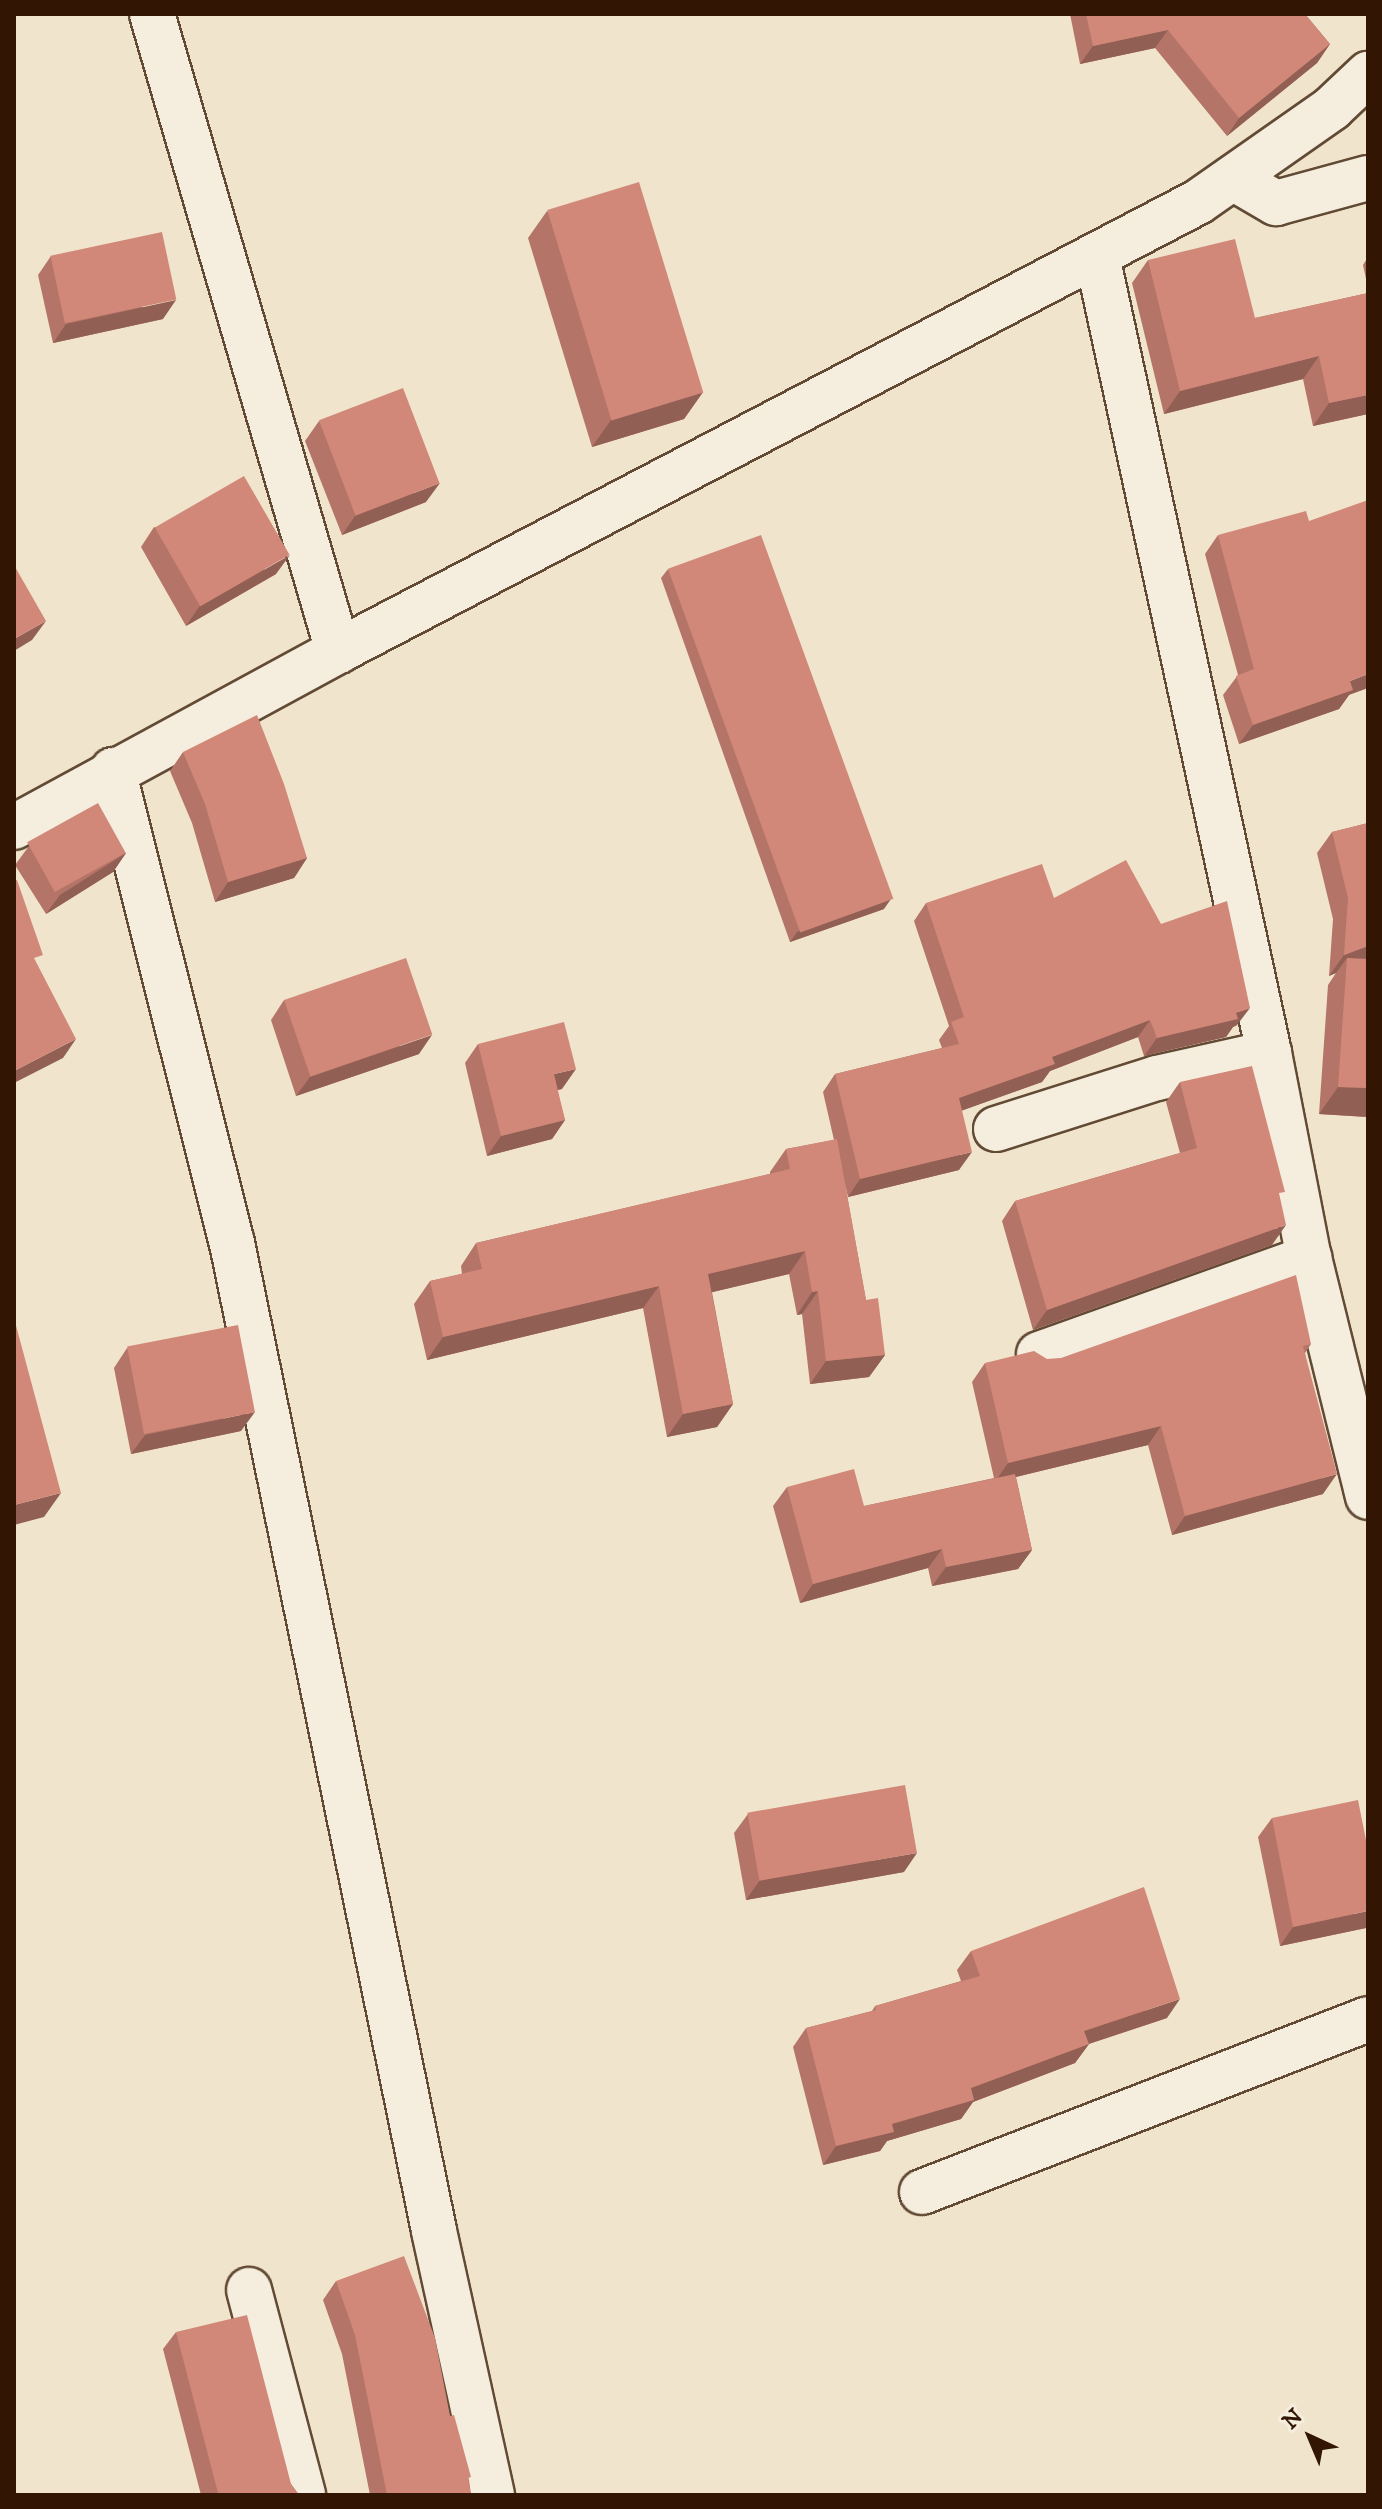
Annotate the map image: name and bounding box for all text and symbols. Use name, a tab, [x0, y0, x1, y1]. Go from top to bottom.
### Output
north arrow	[1270, 2397, 1350, 2477]
text: N	[1277, 2403, 1309, 2435]

